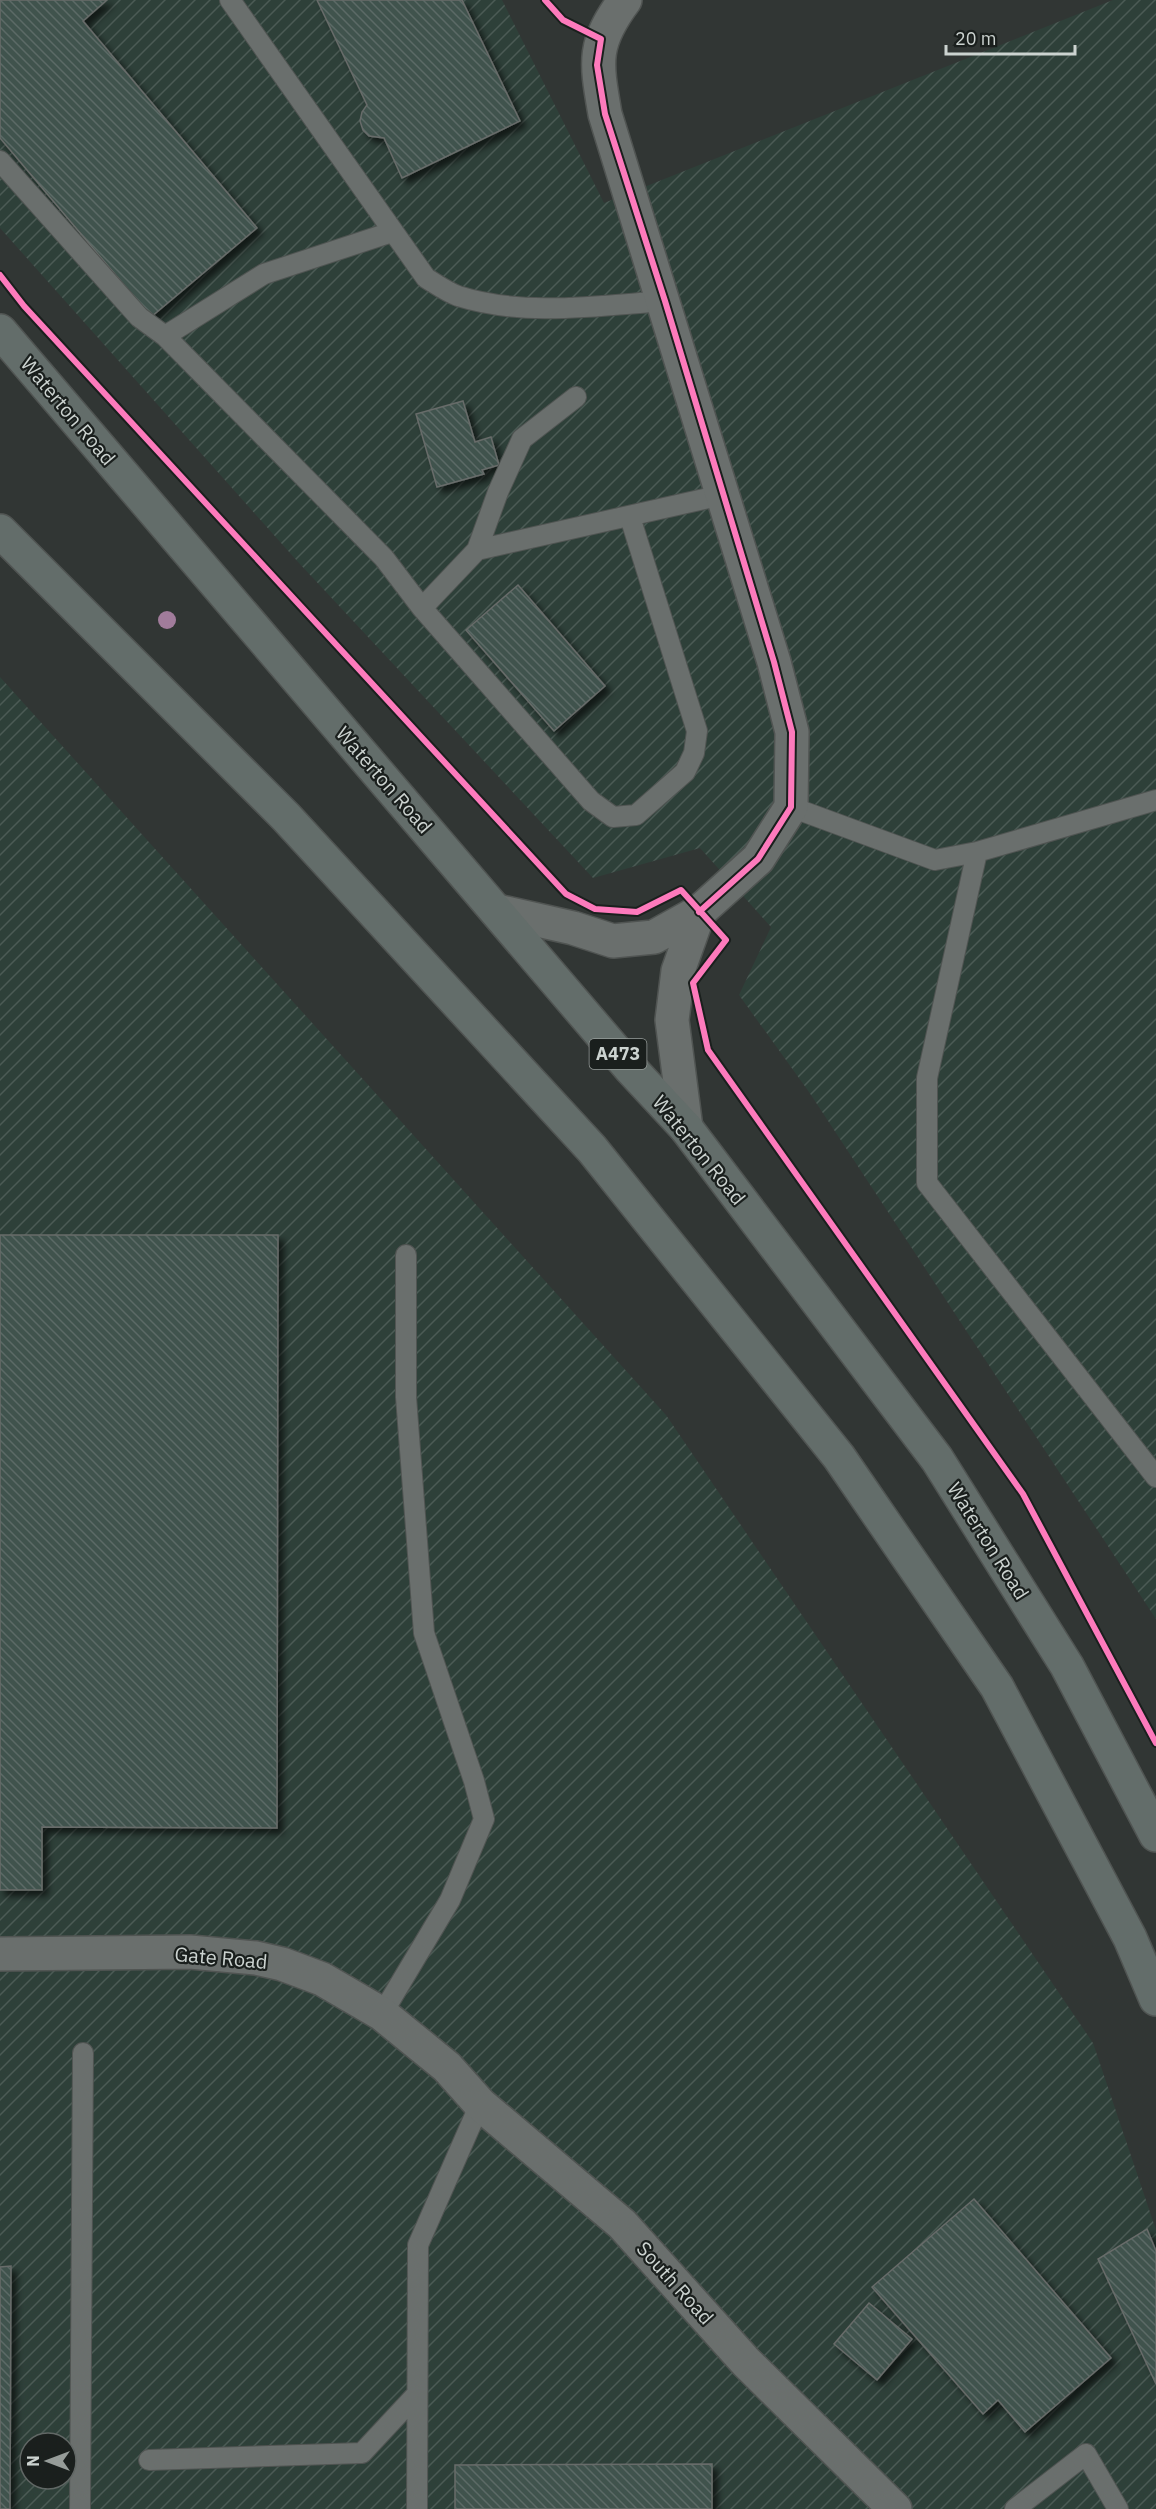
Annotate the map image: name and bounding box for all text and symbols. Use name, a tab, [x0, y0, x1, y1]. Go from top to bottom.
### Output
scale bar	[946, 18, 1075, 56]
text: 20 m	[955, 27, 997, 50]
street label: Waterton Road	[15, 351, 122, 471]
street label: Waterton Road	[330, 720, 438, 839]
road number: A473	[590, 1039, 646, 1069]
street label: Waterton Road	[647, 1089, 752, 1210]
street label: Waterton Road	[942, 1477, 1035, 1605]
street label: Gate Road	[173, 1940, 269, 1975]
street label: South Road	[631, 2235, 720, 2330]
north arrow	[18, 2431, 78, 2491]
text: N	[23, 2455, 43, 2467]

